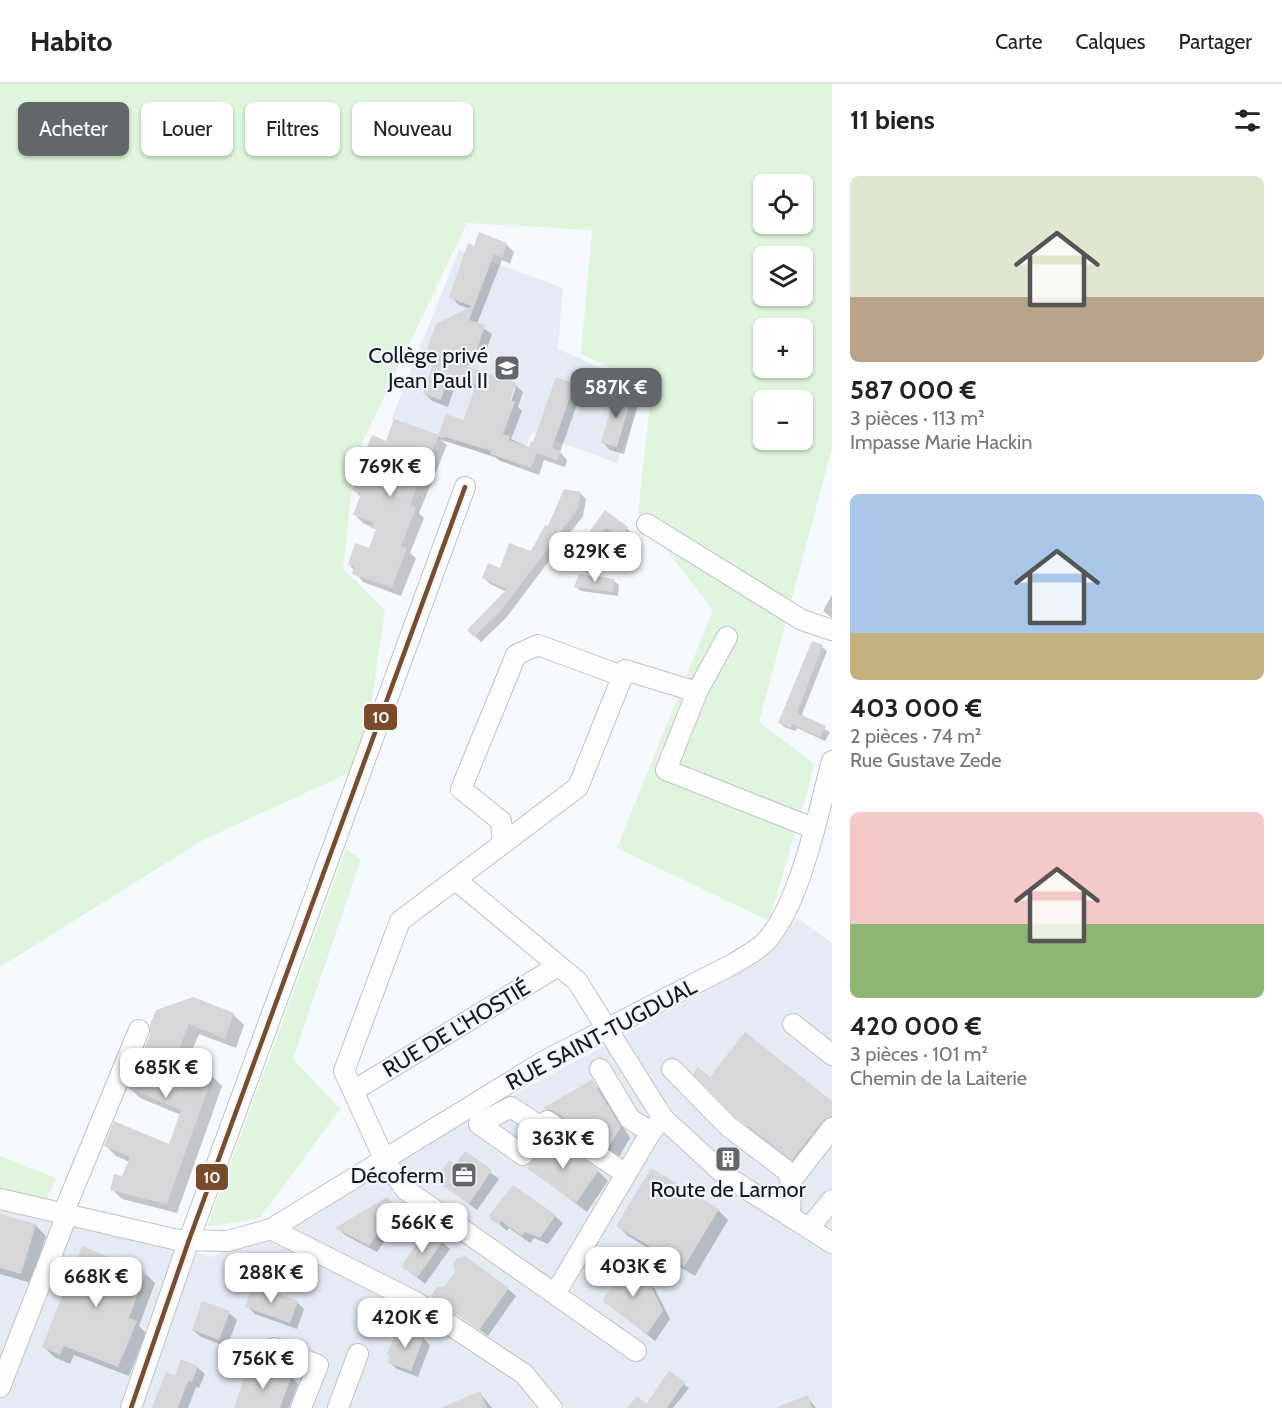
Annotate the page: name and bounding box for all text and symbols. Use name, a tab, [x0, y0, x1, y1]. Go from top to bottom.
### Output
text: Habito	[30, 24, 112, 58]
text: Carte	[995, 29, 1043, 54]
text: Calques	[1076, 29, 1146, 54]
text: Partager	[1179, 29, 1252, 54]
chip: Acheter	[18, 102, 129, 156]
chip: Louer	[141, 102, 233, 156]
chip: Filtres	[245, 102, 340, 156]
chip: Nouveau	[352, 102, 473, 156]
text: 11 biens	[850, 104, 935, 136]
icon: filters	[1231, 104, 1264, 137]
map controls	[753, 174, 813, 450]
button: locate	[753, 174, 813, 234]
icon: home	[1003, 215, 1111, 323]
button: layers	[753, 246, 813, 306]
button: +	[753, 318, 813, 378]
place label: Collège privé Jean Paul II	[368, 342, 488, 394]
school or university icon: Collège privé Jean Paul II	[492, 353, 522, 383]
pin: 587K €	[567, 368, 665, 419]
text: 587 000 €	[850, 374, 976, 406]
text: 587K €	[585, 375, 647, 399]
button: −	[753, 390, 813, 450]
text: 3 pièces · 113 m²	[850, 406, 985, 430]
text: Impasse Marie Hackin	[850, 430, 1033, 454]
pin: 769K €	[341, 447, 439, 498]
text: 769K €	[359, 454, 421, 478]
pin: 829K €	[546, 532, 644, 583]
icon: home	[1003, 533, 1111, 641]
text: 829K €	[563, 539, 627, 563]
text: 403 000 €	[850, 692, 982, 724]
line badge: 10	[363, 703, 398, 731]
text: 10	[372, 708, 390, 727]
text: 2 pièces · 74 m²	[850, 724, 981, 748]
text: Rue Gustave Zede	[850, 748, 1001, 772]
icon: home	[1003, 851, 1111, 959]
street label: RUE SAINT-TUGDUAL	[501, 973, 701, 1096]
street label: RUE DE L'HOSTIÉ	[378, 974, 535, 1083]
text: 420 000 €	[850, 1010, 982, 1042]
text: 3 pièces · 101 m²	[850, 1042, 988, 1066]
pin: 685K €	[117, 1048, 215, 1099]
text: 685K €	[134, 1055, 198, 1079]
text: Chemin de la Laiterie	[850, 1066, 1027, 1090]
pin: 363K €	[514, 1119, 612, 1170]
text: 363K €	[532, 1126, 594, 1150]
building icon: Route de Larmor	[713, 1144, 743, 1174]
office icon: Décoferm	[449, 1160, 479, 1190]
place label: Décoferm	[350, 1162, 444, 1189]
line badge: 10	[195, 1163, 229, 1191]
text: 10	[203, 1168, 221, 1187]
place label: Route de Larmor	[650, 1176, 806, 1203]
pin: 566K €	[373, 1203, 471, 1254]
text: 566K €	[390, 1210, 454, 1234]
pin: 403K €	[584, 1247, 682, 1298]
pin: 288K €	[222, 1253, 320, 1304]
text: 403K €	[599, 1254, 667, 1278]
pin: 668K €	[47, 1257, 145, 1308]
text: 288K €	[239, 1260, 303, 1284]
text: 668K €	[64, 1264, 128, 1288]
pin: 420K €	[356, 1298, 454, 1349]
text: 420K €	[372, 1305, 438, 1329]
pin: 756K €	[214, 1339, 312, 1390]
text: 756K €	[232, 1346, 294, 1370]

